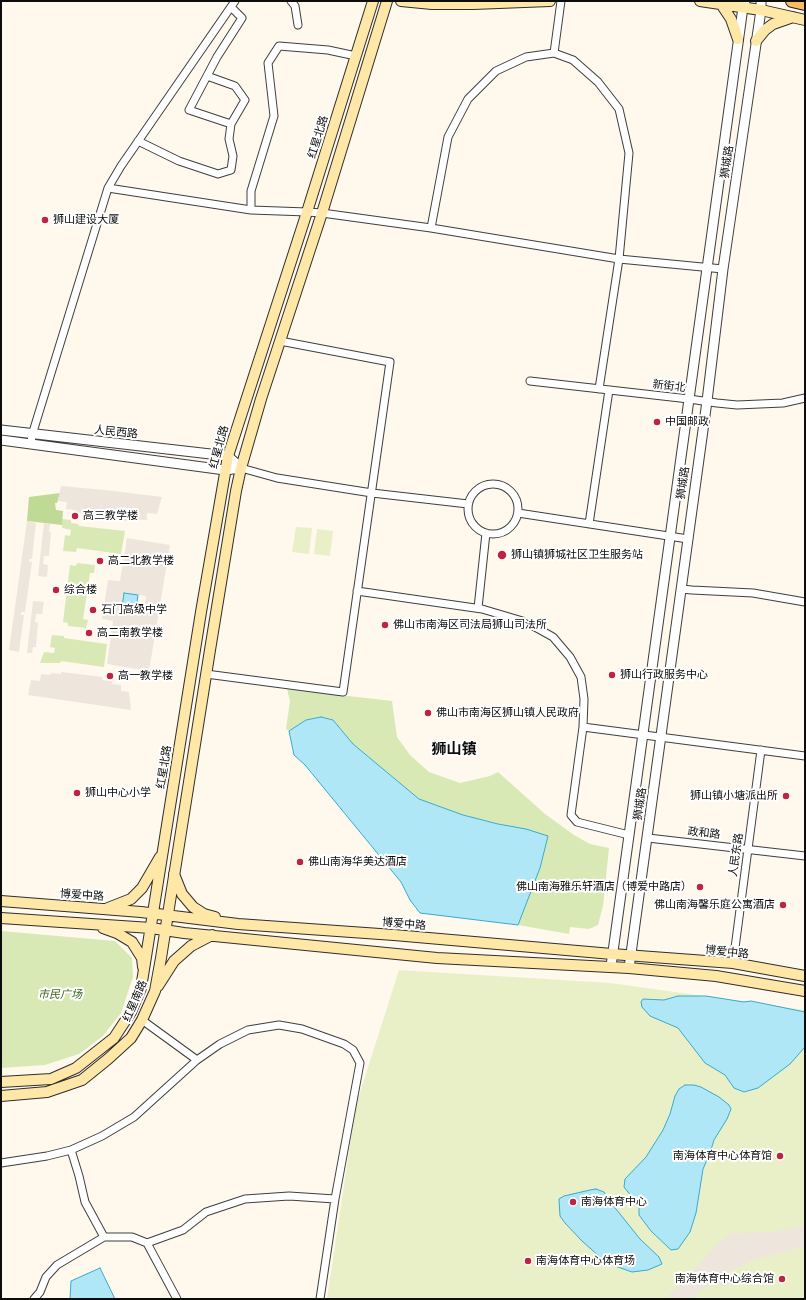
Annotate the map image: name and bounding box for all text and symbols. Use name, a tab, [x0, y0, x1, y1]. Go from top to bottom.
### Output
street label: 红星北路	[305, 114, 331, 160]
street label: 狮城路	[718, 145, 736, 179]
place label: 狮山建设大厦	[53, 213, 119, 227]
marker: 狮山建设大厦	[40, 215, 50, 225]
street label: 新街北	[652, 377, 686, 395]
place label: 中国邮政	[665, 415, 709, 429]
marker: 中国邮政	[652, 417, 662, 427]
street label: 人民西路	[93, 423, 139, 441]
street label: 红星北路	[207, 424, 231, 470]
street label: 狮城路	[674, 466, 692, 500]
place label: 高三教学楼	[83, 509, 138, 523]
marker: 高三教学楼	[70, 511, 80, 521]
place label: 狮山镇狮城社区卫生服务站	[511, 548, 643, 562]
marker: 狮山镇狮城社区卫生服务站	[496, 549, 508, 561]
place label: 高二北教学楼	[108, 554, 174, 568]
marker: 高二北教学楼	[95, 556, 105, 566]
place label: 综合楼	[64, 583, 97, 597]
marker: 综合楼	[51, 585, 61, 595]
place label: 石门高级中学	[101, 603, 167, 617]
marker: 石门高级中学	[88, 605, 98, 615]
place label: 佛山市南海区司法局狮山司法所	[393, 618, 547, 632]
marker: 佛山市南海区司法局狮山司法所	[380, 620, 390, 630]
place label: 高二南教学楼	[97, 626, 163, 640]
marker: 高二南教学楼	[84, 628, 94, 638]
place label: 狮山行政服务中心	[620, 668, 708, 682]
place label: 高一教学楼	[118, 669, 173, 683]
marker: 狮山行政服务中心	[607, 670, 617, 680]
marker: 高一教学楼	[105, 671, 115, 681]
place label: 佛山市南海区狮山镇人民政府	[436, 706, 579, 720]
marker: 佛山市南海区狮山镇人民政府	[423, 708, 433, 718]
district label: 狮山镇	[432, 740, 476, 758]
street label: 红星北路	[154, 744, 174, 790]
place label: 狮山中心小学	[85, 786, 151, 800]
street label: 狮城路	[631, 787, 649, 821]
marker: 狮山中心小学	[72, 788, 82, 798]
place label: 狮山镇小塘派出所	[690, 789, 778, 803]
marker: 狮山镇小塘派出所	[781, 791, 791, 801]
street label: 政和路	[687, 825, 721, 841]
street label: 人民东路	[726, 832, 746, 878]
place label: 佛山南海华美达酒店	[308, 855, 407, 869]
marker: 佛山南海华美达酒店	[295, 857, 305, 867]
place label: 佛山南海雅乐轩酒店（博爱中路店）	[516, 880, 692, 894]
marker: 佛山南海雅乐轩酒店（博爱中路店）	[695, 882, 705, 892]
street label: 博爱中路	[60, 887, 104, 903]
place label: 佛山南海馨乐庭公寓酒店	[654, 898, 775, 912]
marker: 佛山南海馨乐庭公寓酒店	[778, 900, 788, 910]
street label: 博爱中路	[382, 916, 426, 932]
street label: 博爱中路	[704, 943, 750, 961]
street label: 红星南路	[120, 978, 150, 1024]
park label: 市民广场	[38, 988, 82, 1002]
place label: 南海体育中心体育馆	[673, 1149, 772, 1163]
marker: 南海体育中心体育馆	[775, 1151, 785, 1161]
place label: 南海体育中心	[581, 1195, 647, 1209]
marker: 南海体育中心	[568, 1197, 578, 1207]
place label: 南海体育中心体育场	[536, 1254, 635, 1268]
marker: 南海体育中心体育场	[523, 1256, 533, 1266]
place label: 南海体育中心综合馆	[675, 1272, 774, 1286]
marker: 南海体育中心综合馆	[777, 1274, 787, 1284]

